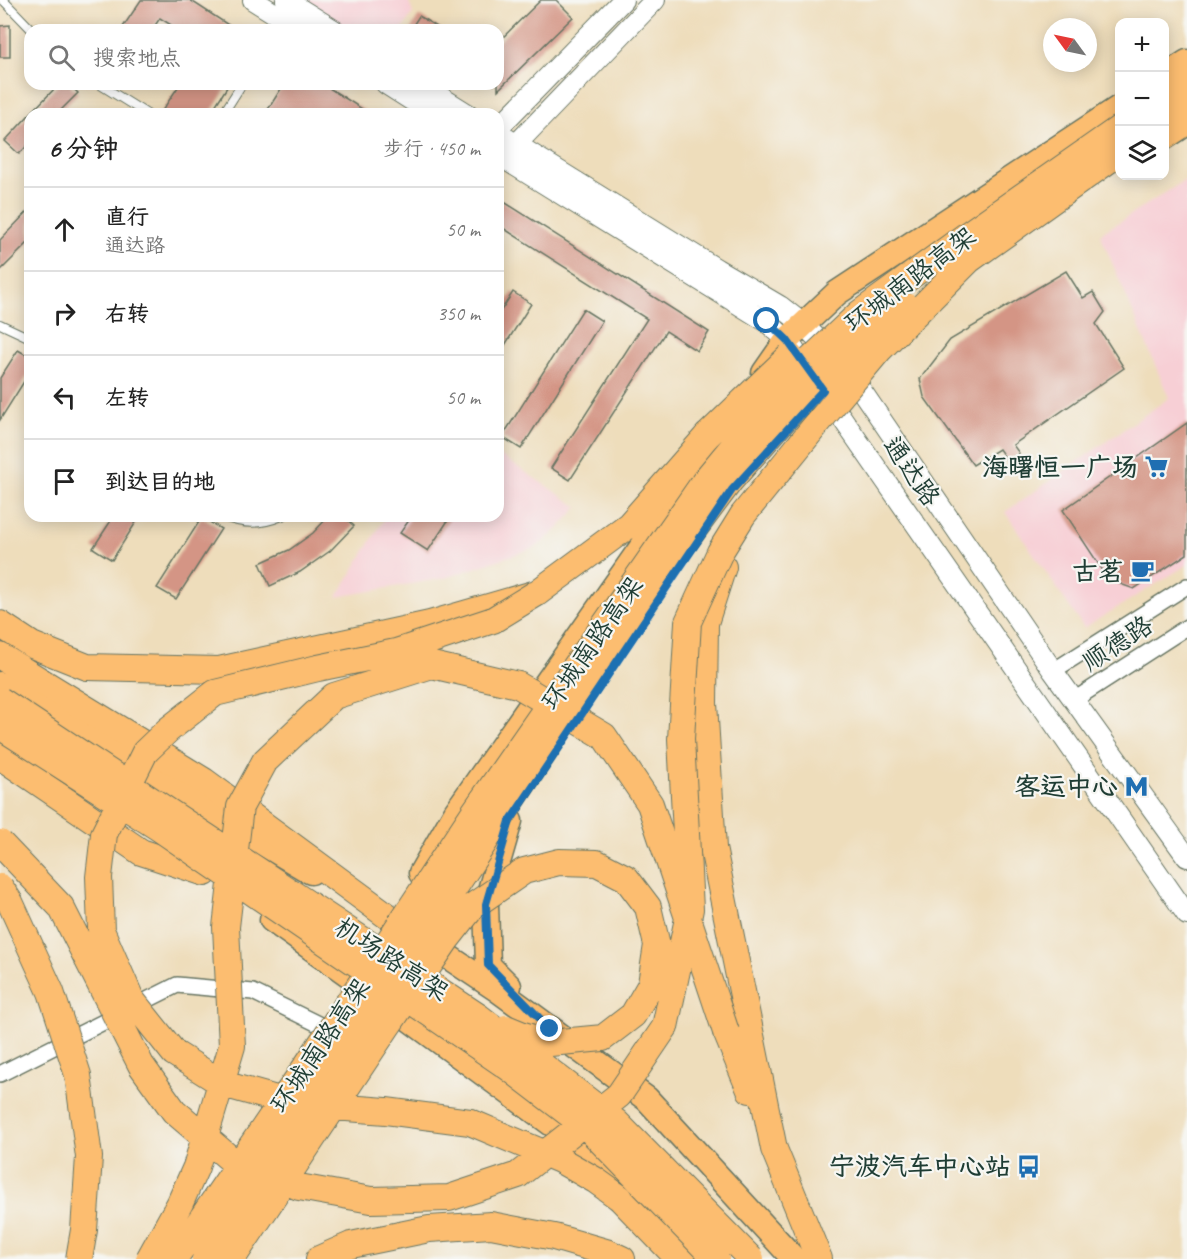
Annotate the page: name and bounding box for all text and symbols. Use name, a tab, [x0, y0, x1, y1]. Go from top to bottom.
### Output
north arrow	[1043, 18, 1097, 72]
map controls	[1115, 18, 1169, 180]
button: +	[1115, 18, 1169, 72]
search box	[24, 24, 504, 90]
icon: search	[45, 41, 78, 74]
text: 搜索地点	[93, 44, 181, 72]
button: −	[1115, 72, 1169, 126]
button: layers	[1115, 126, 1169, 180]
text: 6 分钟	[48, 132, 119, 165]
text: 步行 · 450 m	[384, 136, 480, 161]
text: 直行	[105, 203, 149, 231]
icon: ahead	[48, 213, 81, 246]
text: 50 m	[446, 217, 480, 242]
street label: 环城南路高架	[838, 219, 983, 340]
text: 通达路	[105, 233, 165, 258]
icon: right	[48, 297, 81, 330]
text: 右转	[105, 300, 149, 328]
text: 350 m	[437, 301, 480, 326]
route start	[753, 307, 779, 333]
icon: left	[48, 381, 81, 414]
text: 左转	[105, 384, 149, 412]
text: 50 m	[446, 385, 480, 410]
street label: 通达路	[876, 430, 947, 513]
place label: 海曙恒一广场	[982, 451, 1138, 484]
supermarket icon: 海曙恒一广场	[1143, 454, 1169, 480]
icon: arrive	[48, 465, 81, 498]
text: 到达目的地	[105, 468, 215, 496]
place label: 古茗	[1072, 555, 1124, 588]
cafe icon: 古茗	[1129, 558, 1155, 584]
street label: 环城南路高架	[534, 570, 651, 717]
street label: 顺德路	[1076, 608, 1159, 679]
place label: 客运中心	[1014, 770, 1118, 803]
metro station icon: 客运中心	[1123, 773, 1149, 799]
street label: 机场路高架	[328, 910, 455, 1009]
street label: 环城南路高架	[263, 971, 378, 1119]
route end	[536, 1015, 562, 1041]
place label: 宁波汽车中心站	[829, 1150, 1011, 1183]
bus stop icon: 宁波汽车中心站	[1016, 1153, 1042, 1179]

